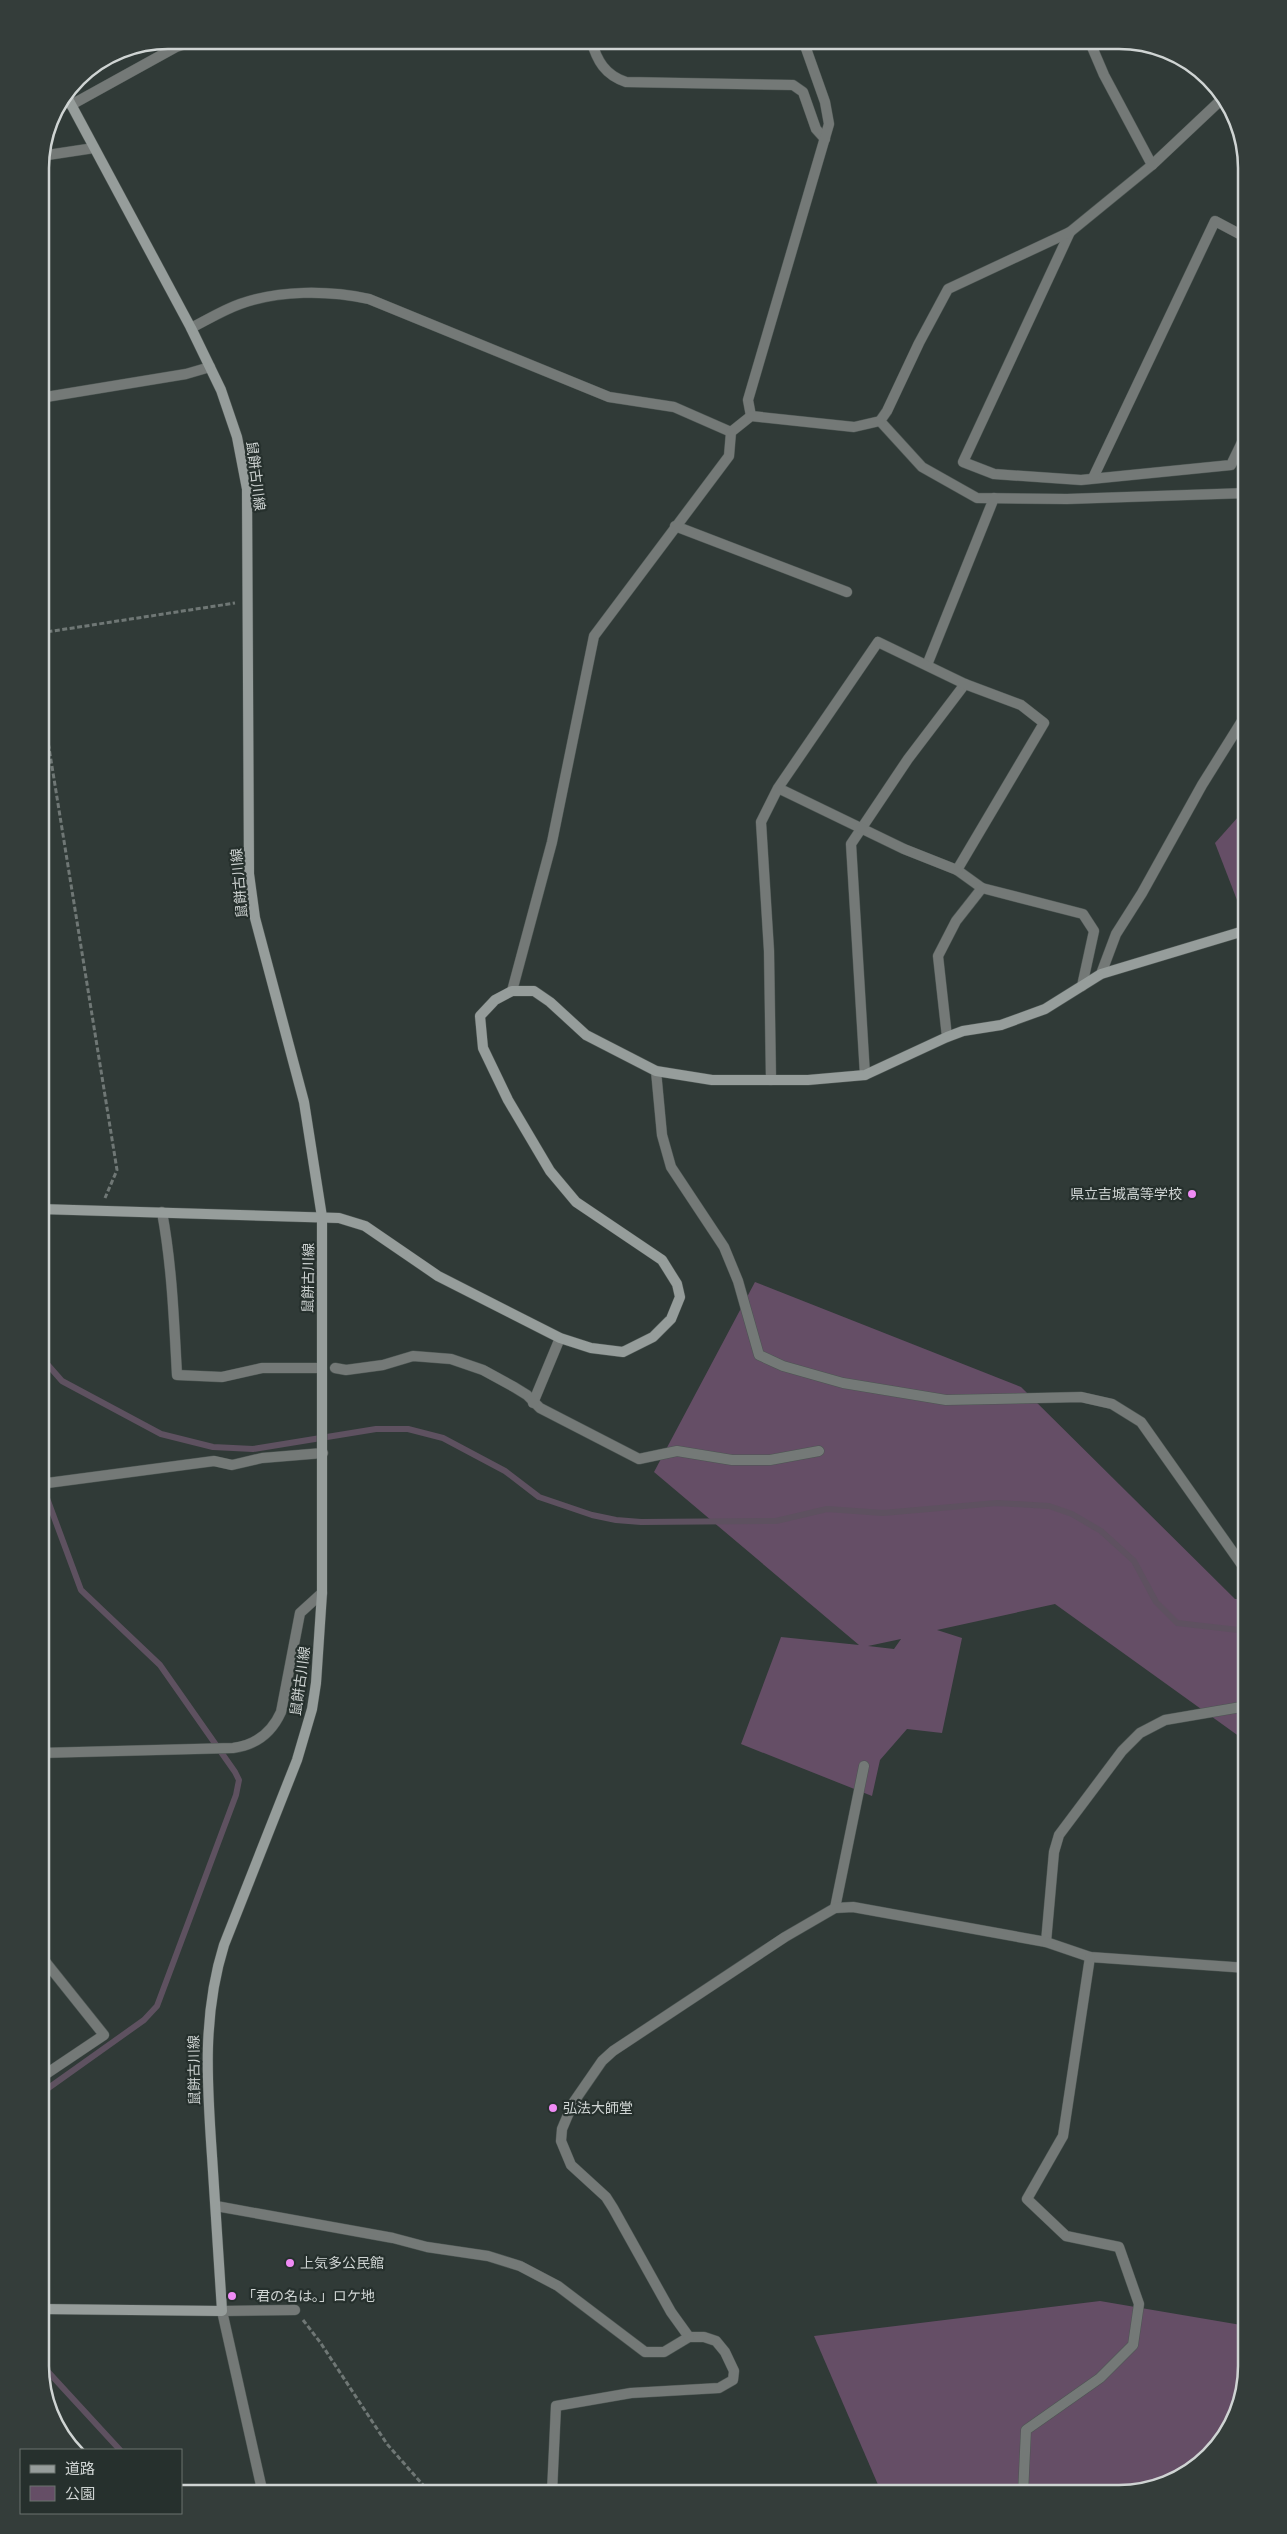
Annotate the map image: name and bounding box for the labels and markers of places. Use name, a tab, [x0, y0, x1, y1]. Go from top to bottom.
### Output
place label: 県立吉城高等学校	[1070, 1183, 1182, 1203]
marker: 県立吉城高等学校	[1186, 1188, 1198, 1200]
place label: 弘法大師堂	[563, 2097, 633, 2117]
marker: 弘法大師堂	[547, 2102, 559, 2114]
place label: 上気多公民館	[300, 2252, 384, 2272]
marker: 上気多公民館	[284, 2257, 296, 2269]
place label: 「君の名は。」ロケ地	[242, 2285, 375, 2305]
marker: 「君の名は。」ロケ地	[226, 2290, 238, 2302]

